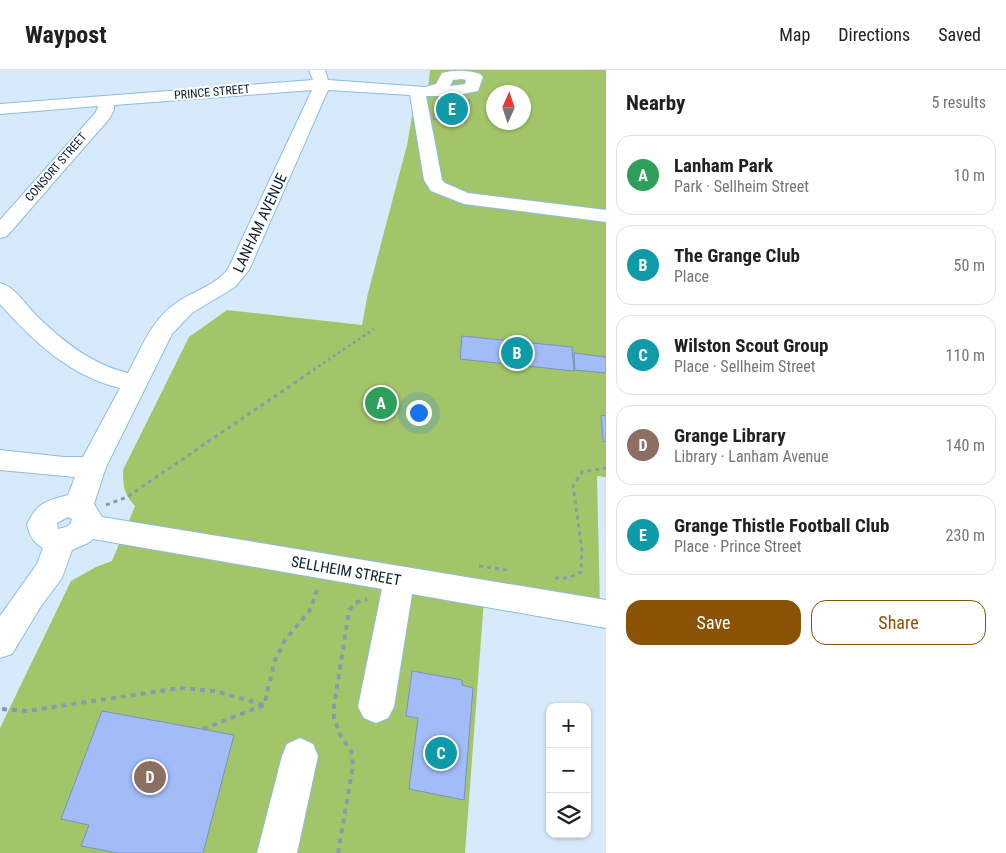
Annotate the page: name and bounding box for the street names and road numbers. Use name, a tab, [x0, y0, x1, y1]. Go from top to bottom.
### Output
street label: PRINCE STREET	[173, 82, 251, 102]
street label: CONSORT STREET	[22, 130, 90, 204]
street label: LANHAM AVENUE	[229, 171, 291, 275]
street label: SELLHEIM STREET	[290, 552, 403, 590]

